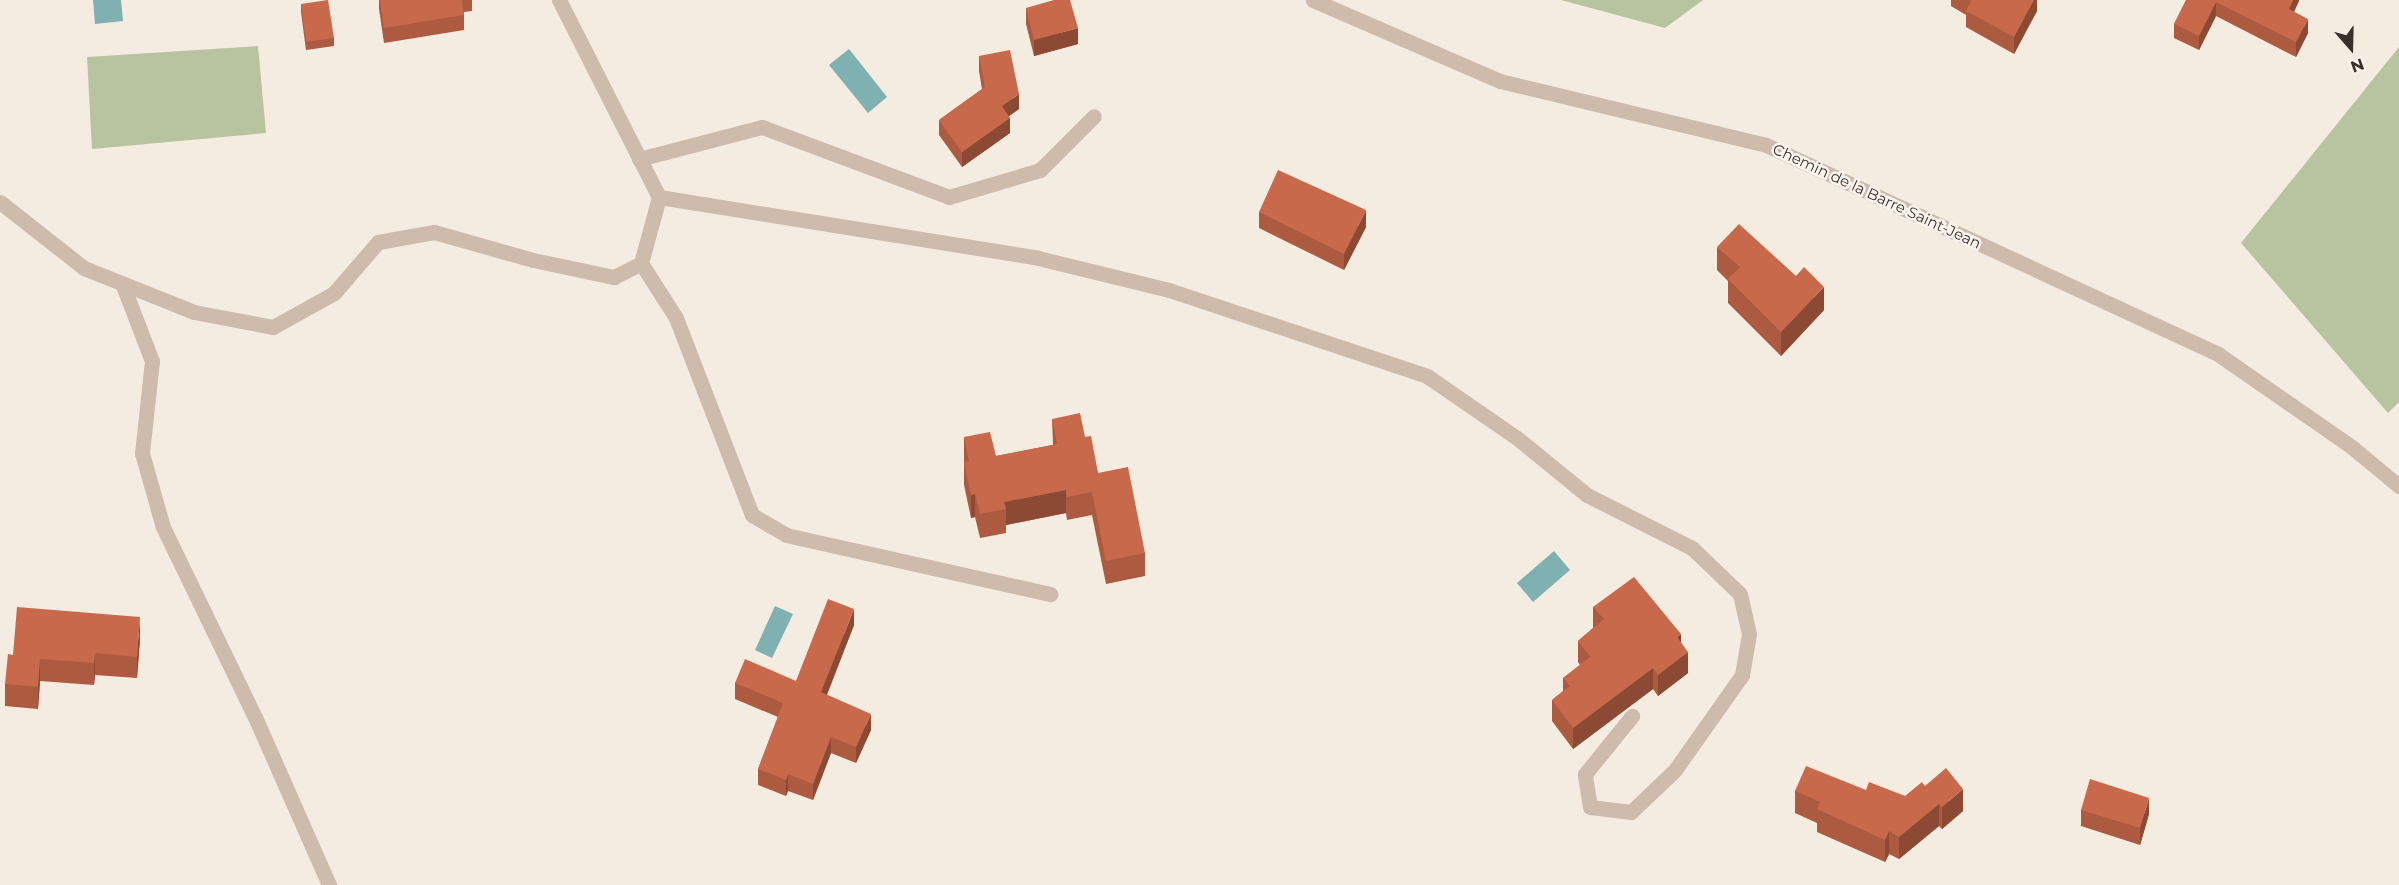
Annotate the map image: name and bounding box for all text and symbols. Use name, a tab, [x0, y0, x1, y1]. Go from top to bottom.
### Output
north arrow	[2321, 18, 2381, 78]
text: N	[2348, 54, 2367, 77]
street label: Chemin de la Barre Saint-Jean	[1770, 140, 1984, 252]

